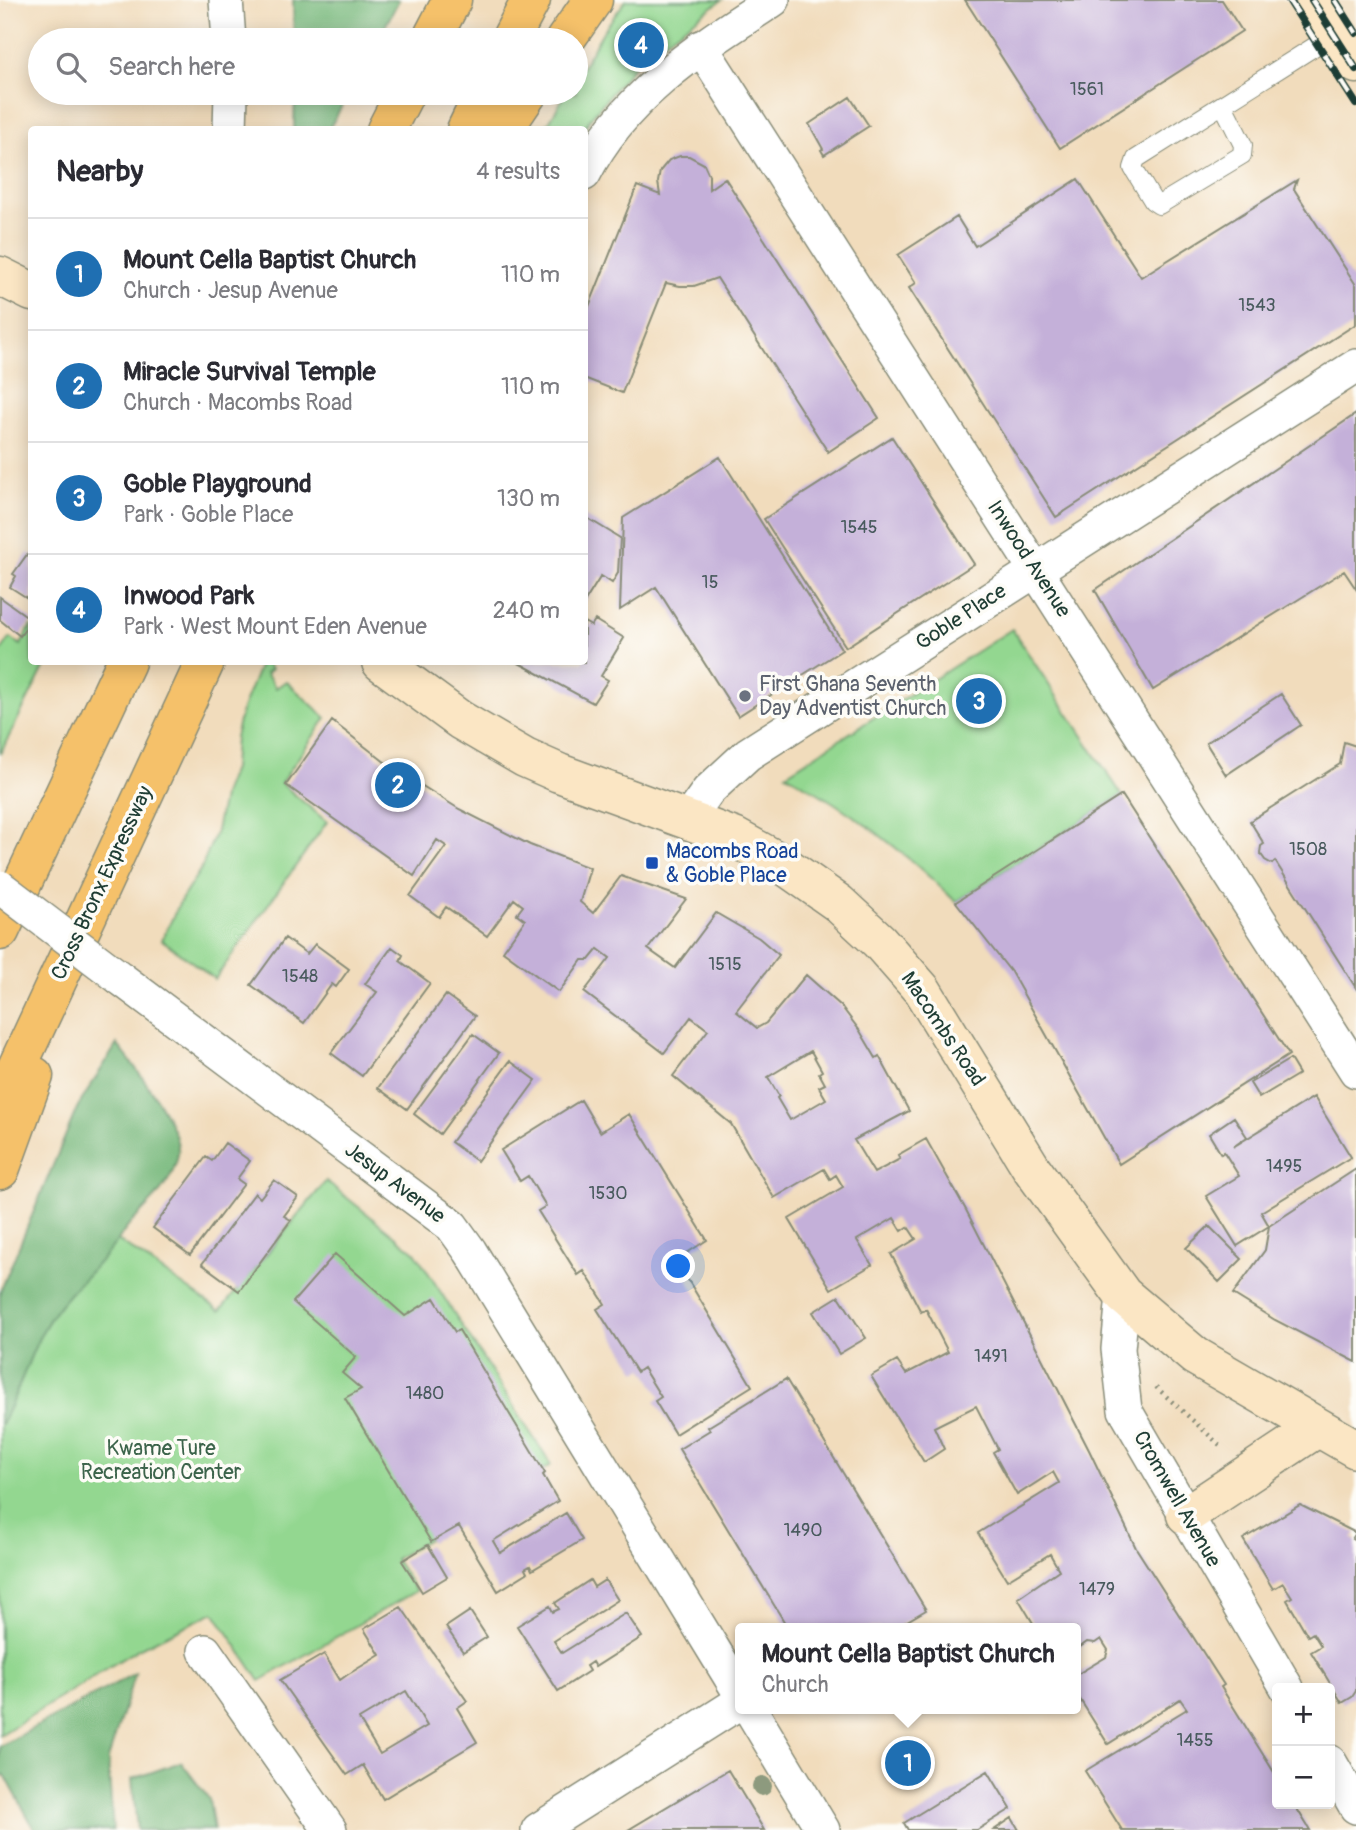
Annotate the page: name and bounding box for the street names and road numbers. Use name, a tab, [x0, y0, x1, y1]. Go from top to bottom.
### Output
street label: Inwood Avenue	[981, 495, 1077, 623]
street label: Goble Place	[911, 577, 1012, 656]
street label: Cross Bronx Expressway	[45, 782, 159, 984]
street label: Macombs Road	[895, 966, 991, 1092]
street label: Jesup Avenue	[339, 1136, 451, 1230]
street label: Cromwell Avenue	[1127, 1426, 1227, 1573]

